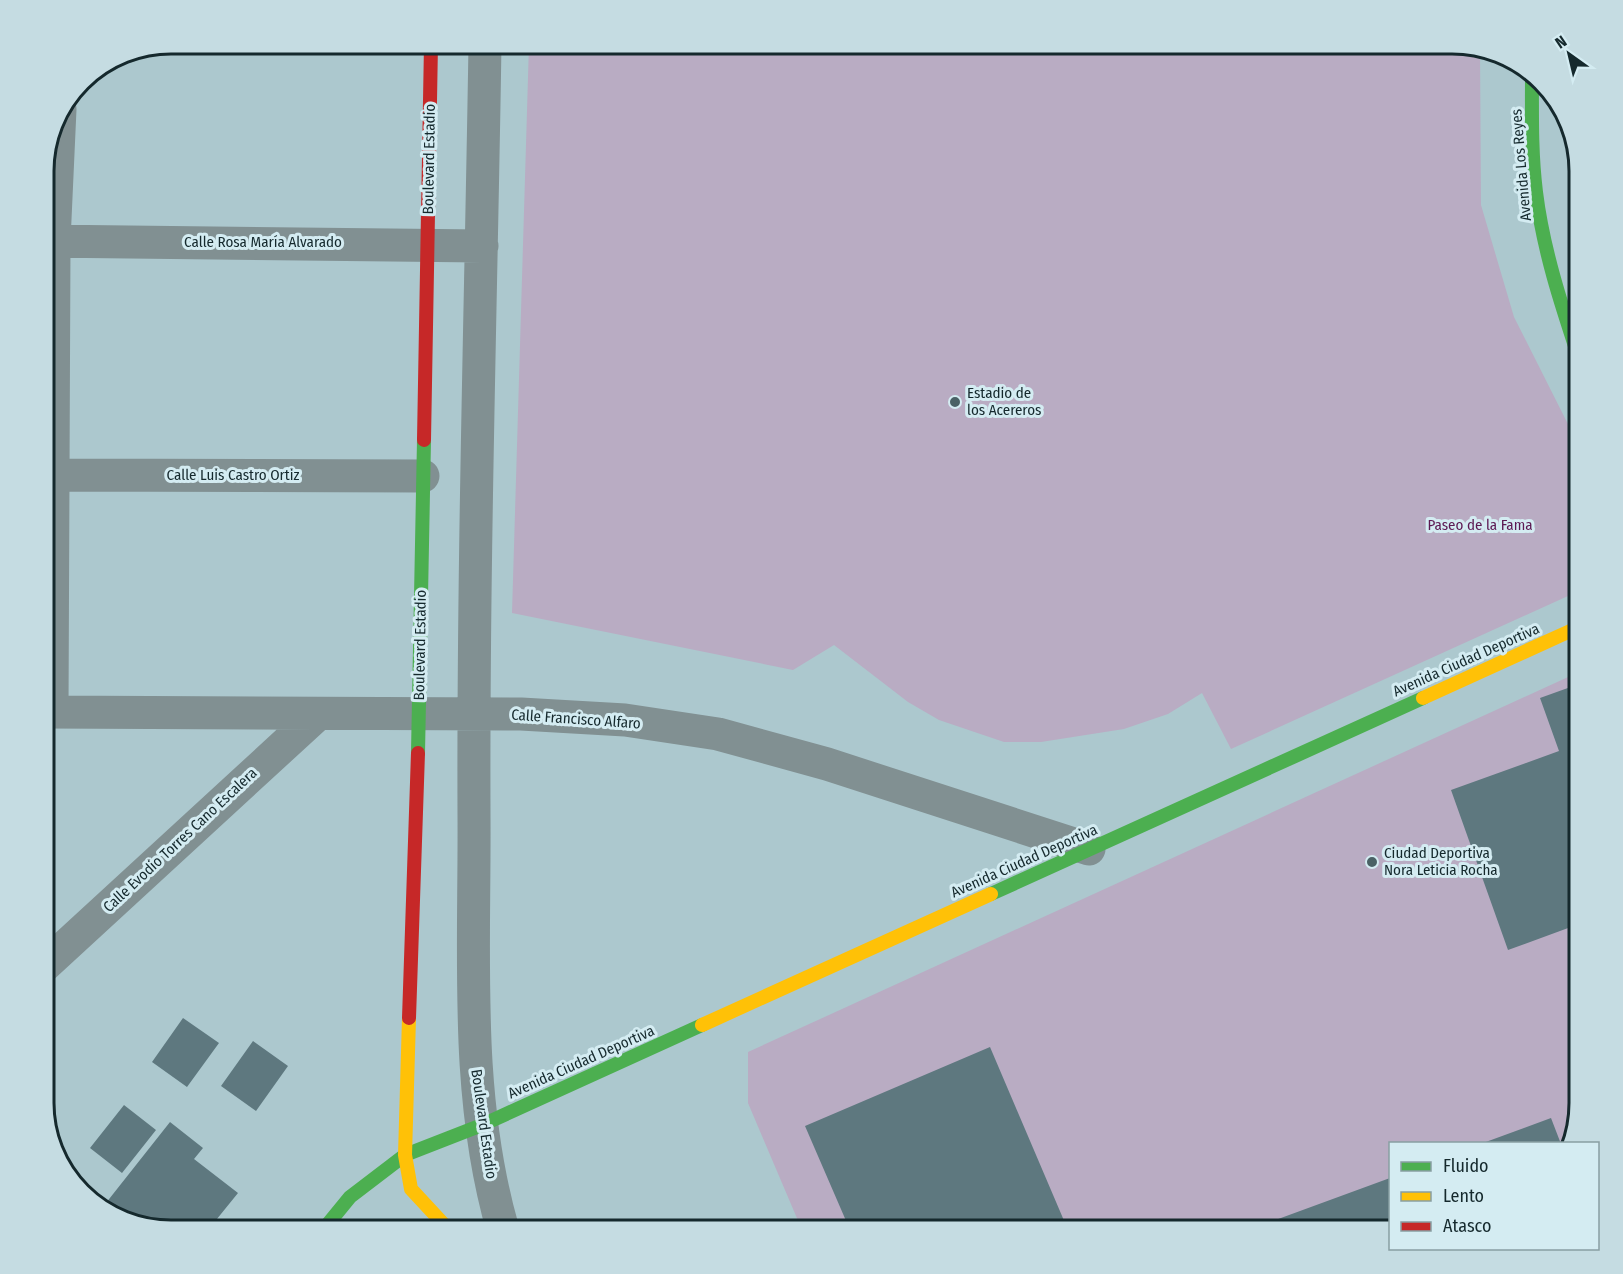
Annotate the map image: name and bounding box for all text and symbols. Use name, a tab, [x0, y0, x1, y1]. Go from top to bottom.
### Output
north arrow	[1539, 24, 1599, 84]
text: N	[1552, 31, 1570, 53]
street label: Boulevard Estadio	[419, 103, 439, 214]
street label: Avenida Los Reyes	[1507, 108, 1535, 222]
street label: Calle Rosa María Alvarado	[184, 233, 342, 251]
place label: Estadio de los Acereros	[967, 384, 1041, 419]
marker: Estadio de los Acereros	[948, 395, 962, 409]
street label: Calle Luis Castro Ortiz	[167, 466, 300, 484]
park label: Paseo de la Fama	[1427, 516, 1533, 534]
street label: Boulevard Estadio	[410, 589, 430, 700]
street label: Avenida Ciudad Deportiva	[1390, 620, 1542, 700]
street label: Calle Francisco Alfaro	[511, 705, 642, 733]
street label: Calle Evodio Torres Cano Escalera	[99, 764, 261, 916]
street label: Avenida Ciudad Deportiva	[948, 821, 1100, 901]
place label: Ciudad Deportiva Nora Leticia Rocha	[1384, 844, 1498, 879]
marker: Ciudad Deportiva Nora Leticia Rocha	[1365, 855, 1379, 869]
street label: Avenida Ciudad Deportiva	[505, 1022, 657, 1102]
street label: Boulevard Estadio	[467, 1068, 501, 1180]
legend	[1389, 1142, 1599, 1250]
text: Fluido	[1443, 1155, 1489, 1177]
text: Lento	[1443, 1185, 1484, 1207]
text: Atasco	[1443, 1215, 1491, 1237]

